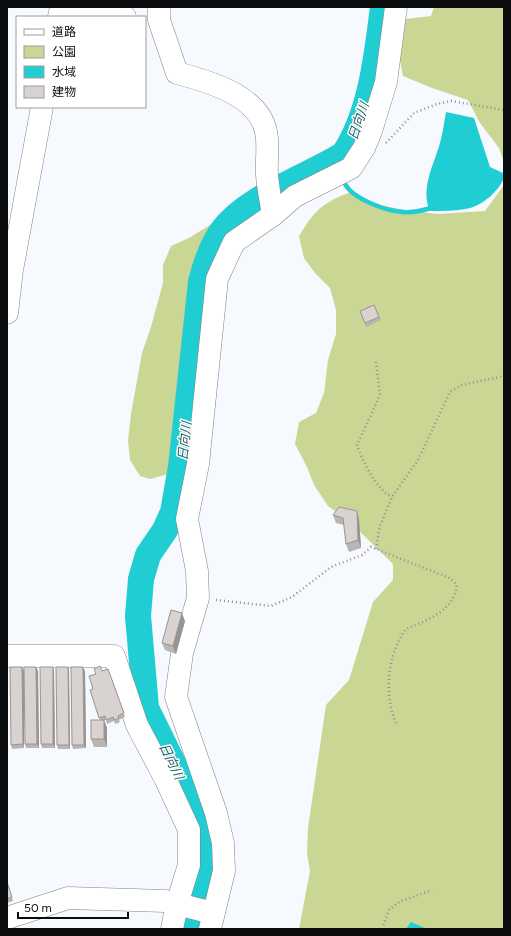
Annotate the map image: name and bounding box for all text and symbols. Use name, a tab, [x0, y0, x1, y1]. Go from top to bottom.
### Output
legend	[16, 16, 146, 108]
text: 道路	[52, 25, 76, 39]
text: 公園	[52, 45, 76, 59]
text: 水域	[52, 65, 76, 79]
text: 建物	[52, 85, 76, 99]
water label: 日向川	[345, 98, 373, 142]
water label: 日向川	[175, 419, 194, 461]
water label: 日向川	[156, 740, 188, 784]
scale bar	[18, 894, 128, 920]
text: 50 m	[24, 901, 52, 915]

